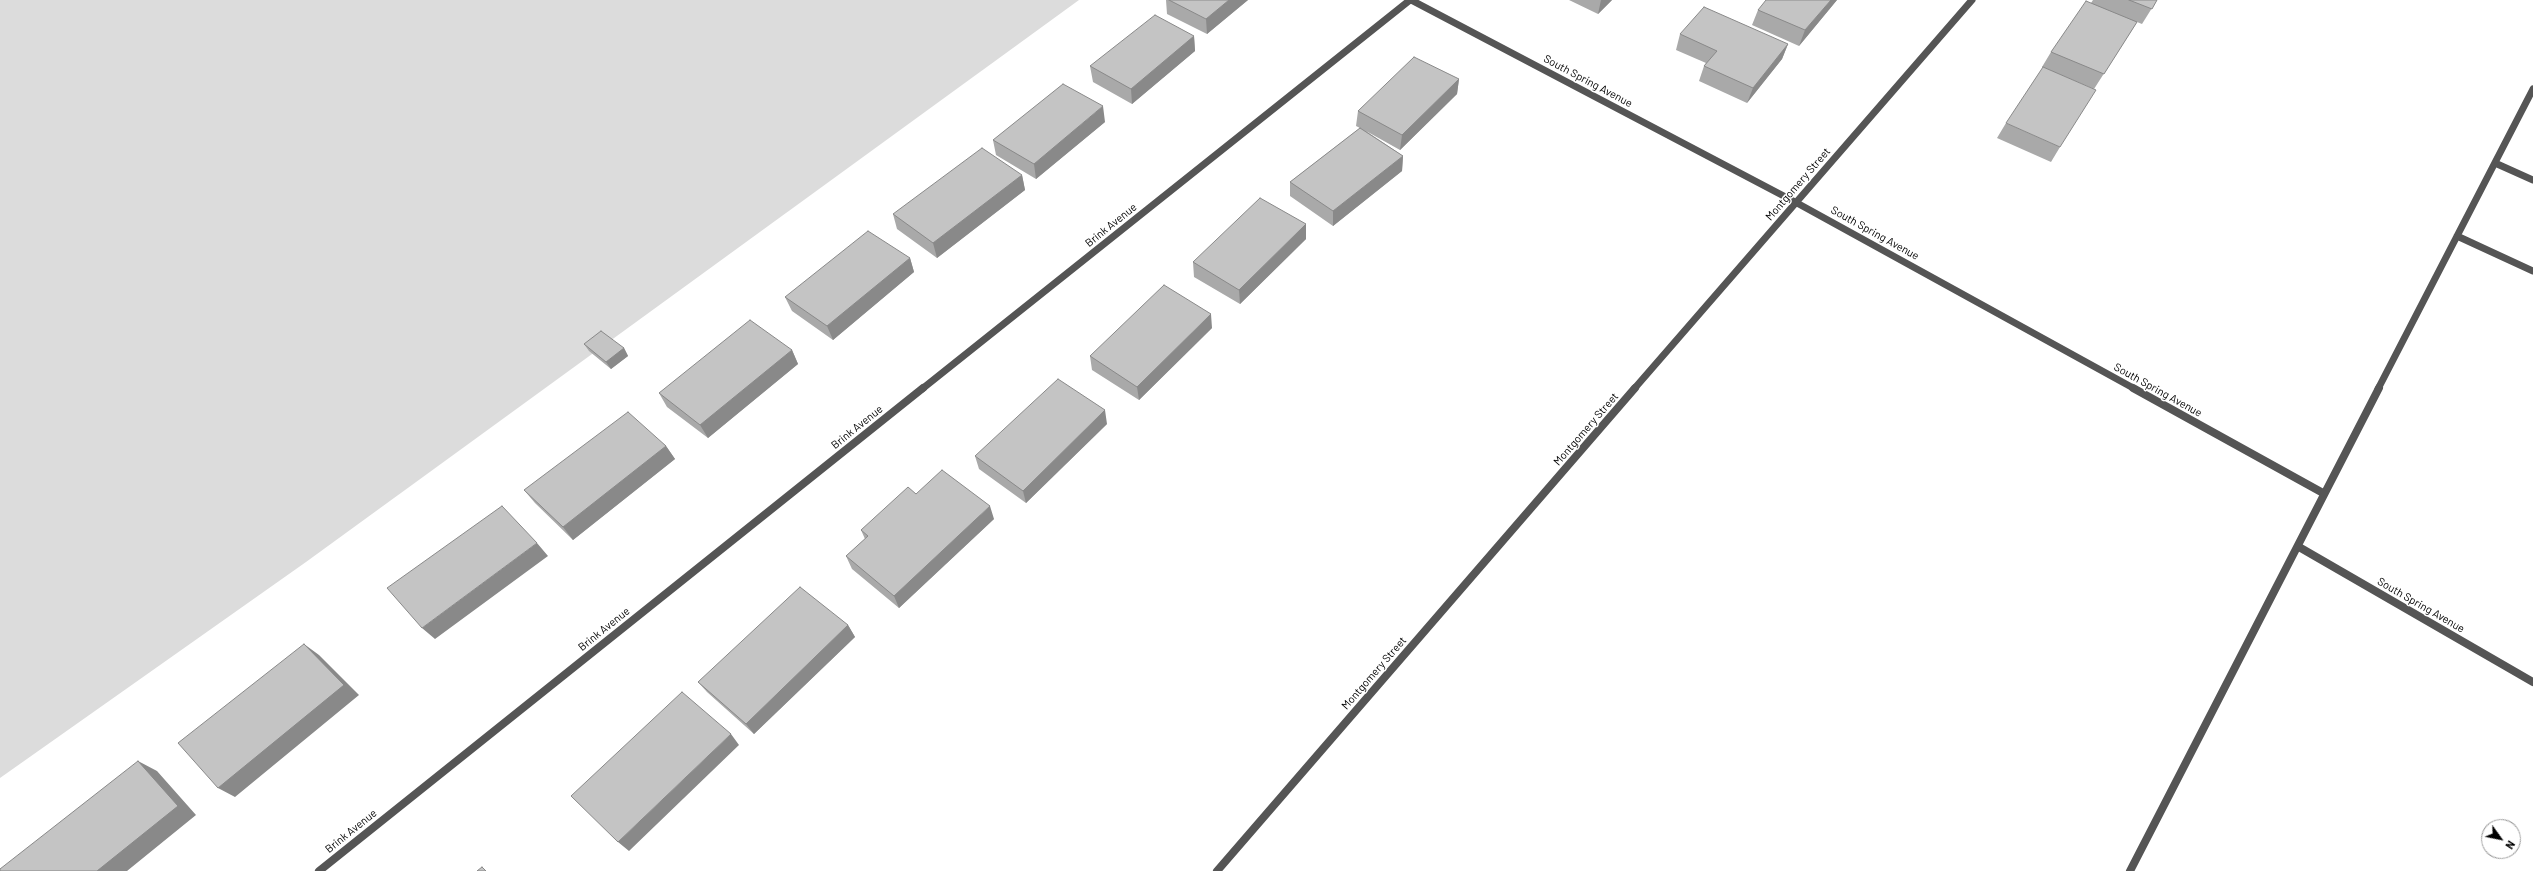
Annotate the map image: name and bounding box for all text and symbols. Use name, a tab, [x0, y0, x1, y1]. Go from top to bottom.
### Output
street label: South Spring Avenue	[1541, 52, 1635, 110]
street label: Montgomery Street	[1763, 145, 1833, 223]
street label: Brink Avenue	[1083, 200, 1139, 250]
street label: South Spring Avenue	[1829, 203, 1921, 263]
street label: South Spring Avenue	[2112, 360, 2204, 420]
street label: Montgomery Street	[1551, 390, 1621, 468]
street label: Brink Avenue	[829, 402, 885, 452]
street label: South Spring Avenue	[2375, 575, 2467, 635]
street label: Brink Avenue	[576, 604, 632, 654]
street label: Montgomery Street	[1339, 634, 1409, 712]
street label: Brink Avenue	[323, 806, 379, 856]
north arrow	[2481, 819, 2521, 859]
text: N	[2503, 839, 2518, 852]

